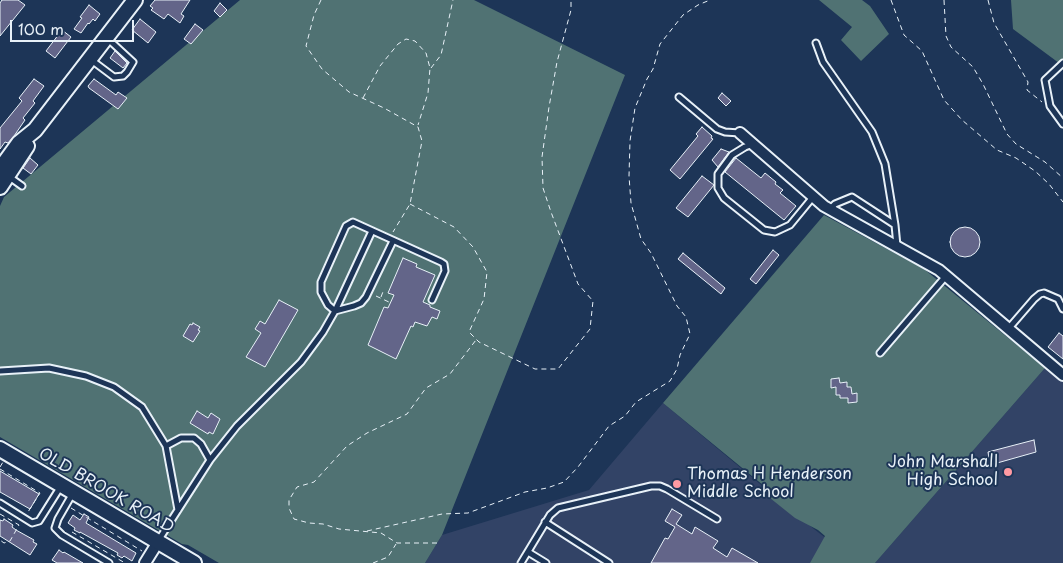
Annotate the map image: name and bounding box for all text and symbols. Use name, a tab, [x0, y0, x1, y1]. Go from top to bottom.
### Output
scale bar	[12, 10, 136, 42]
text: 100 m	[18, 17, 64, 40]
street label: OLD BROOK ROAD	[35, 444, 177, 538]
place label: John Marshall High School	[888, 453, 998, 491]
place label: Thomas H Henderson Middle School	[687, 465, 852, 503]
marker: John Marshall High School	[1002, 466, 1014, 478]
marker: Thomas H Henderson Middle School	[671, 478, 683, 490]

